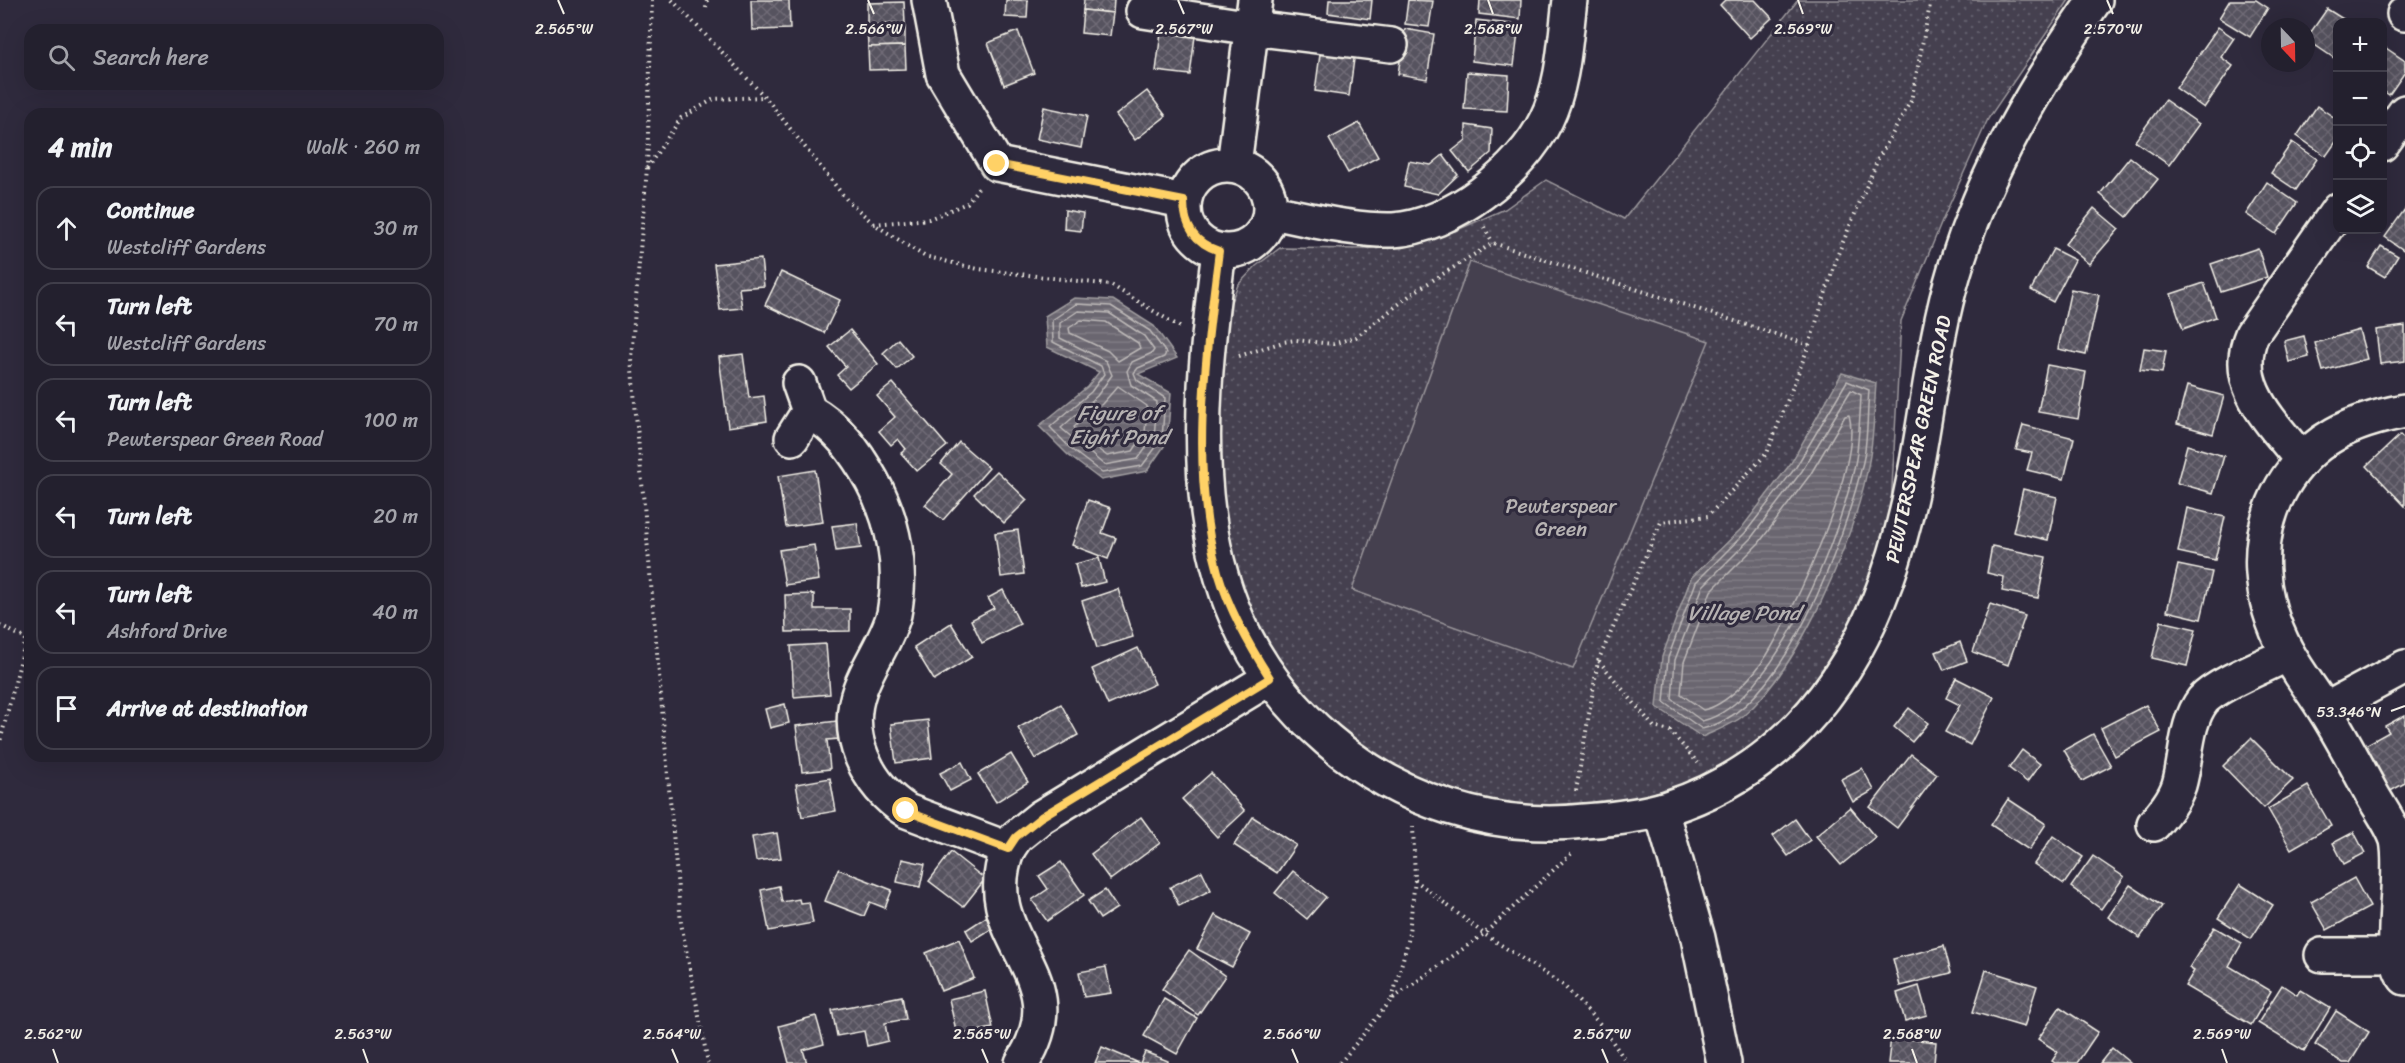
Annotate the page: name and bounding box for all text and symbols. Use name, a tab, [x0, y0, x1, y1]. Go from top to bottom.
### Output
text: 2.565°W	[535, 16, 593, 42]
text: 2.566°W	[845, 16, 903, 42]
text: 2.567°W	[1155, 16, 1213, 42]
text: 2.568°W	[1464, 16, 1522, 42]
text: 2.569°W	[1774, 16, 1832, 42]
text: 2.570°W	[2084, 16, 2143, 42]
north arrow	[2261, 18, 2315, 72]
map controls	[2333, 18, 2387, 234]
button: +	[2333, 18, 2387, 72]
search box	[24, 24, 444, 90]
text: Search here	[93, 38, 209, 77]
icon: search	[45, 41, 78, 74]
button: −	[2333, 72, 2387, 126]
text: 4 min	[48, 124, 112, 170]
button: locate	[2333, 126, 2387, 180]
text: Walk · 260 m	[306, 130, 420, 165]
route end	[983, 150, 1009, 176]
button: layers	[2333, 180, 2387, 234]
text: Continue	[107, 191, 195, 230]
text: 30 m	[374, 211, 418, 246]
icon: ahead	[50, 212, 83, 245]
text: Westcliff Gardens	[107, 230, 266, 265]
text: Turn left	[107, 287, 192, 326]
text: 70 m	[373, 307, 418, 342]
icon: left	[50, 308, 83, 341]
street label: PEWTERSPEAR GREEN ROAD	[1875, 312, 1962, 566]
text: Westcliff Gardens	[107, 326, 266, 361]
text: Turn left	[107, 383, 192, 422]
water label: Figure of Eight Pond	[1070, 394, 1173, 456]
text: 100 m	[364, 403, 418, 438]
icon: left	[50, 404, 83, 437]
text: Pewterspear Green Road	[107, 422, 323, 457]
park label: Pewterspear Green	[1505, 489, 1617, 547]
text: Turn left	[107, 497, 192, 536]
text: 20 m	[373, 499, 418, 534]
icon: left	[50, 500, 83, 533]
text: Turn left	[107, 575, 192, 614]
water label: Village Pond	[1688, 594, 1805, 632]
text: 40 m	[372, 595, 418, 630]
icon: left	[50, 596, 83, 629]
text: Ashford Drive	[107, 614, 227, 649]
text: Arrive at destination	[107, 689, 308, 728]
icon: arrive	[50, 692, 83, 725]
text: 53.346°N	[2317, 699, 2382, 725]
route start	[892, 797, 918, 823]
text: 2.562°W	[24, 1021, 82, 1047]
text: 2.563°W	[334, 1021, 392, 1047]
text: 2.564°W	[643, 1021, 702, 1047]
text: 2.565°W	[953, 1021, 1011, 1047]
text: 2.566°W	[1263, 1021, 1321, 1047]
text: 2.567°W	[1573, 1021, 1631, 1047]
text: 2.568°W	[1883, 1021, 1941, 1047]
text: 2.569°W	[2193, 1021, 2251, 1047]

